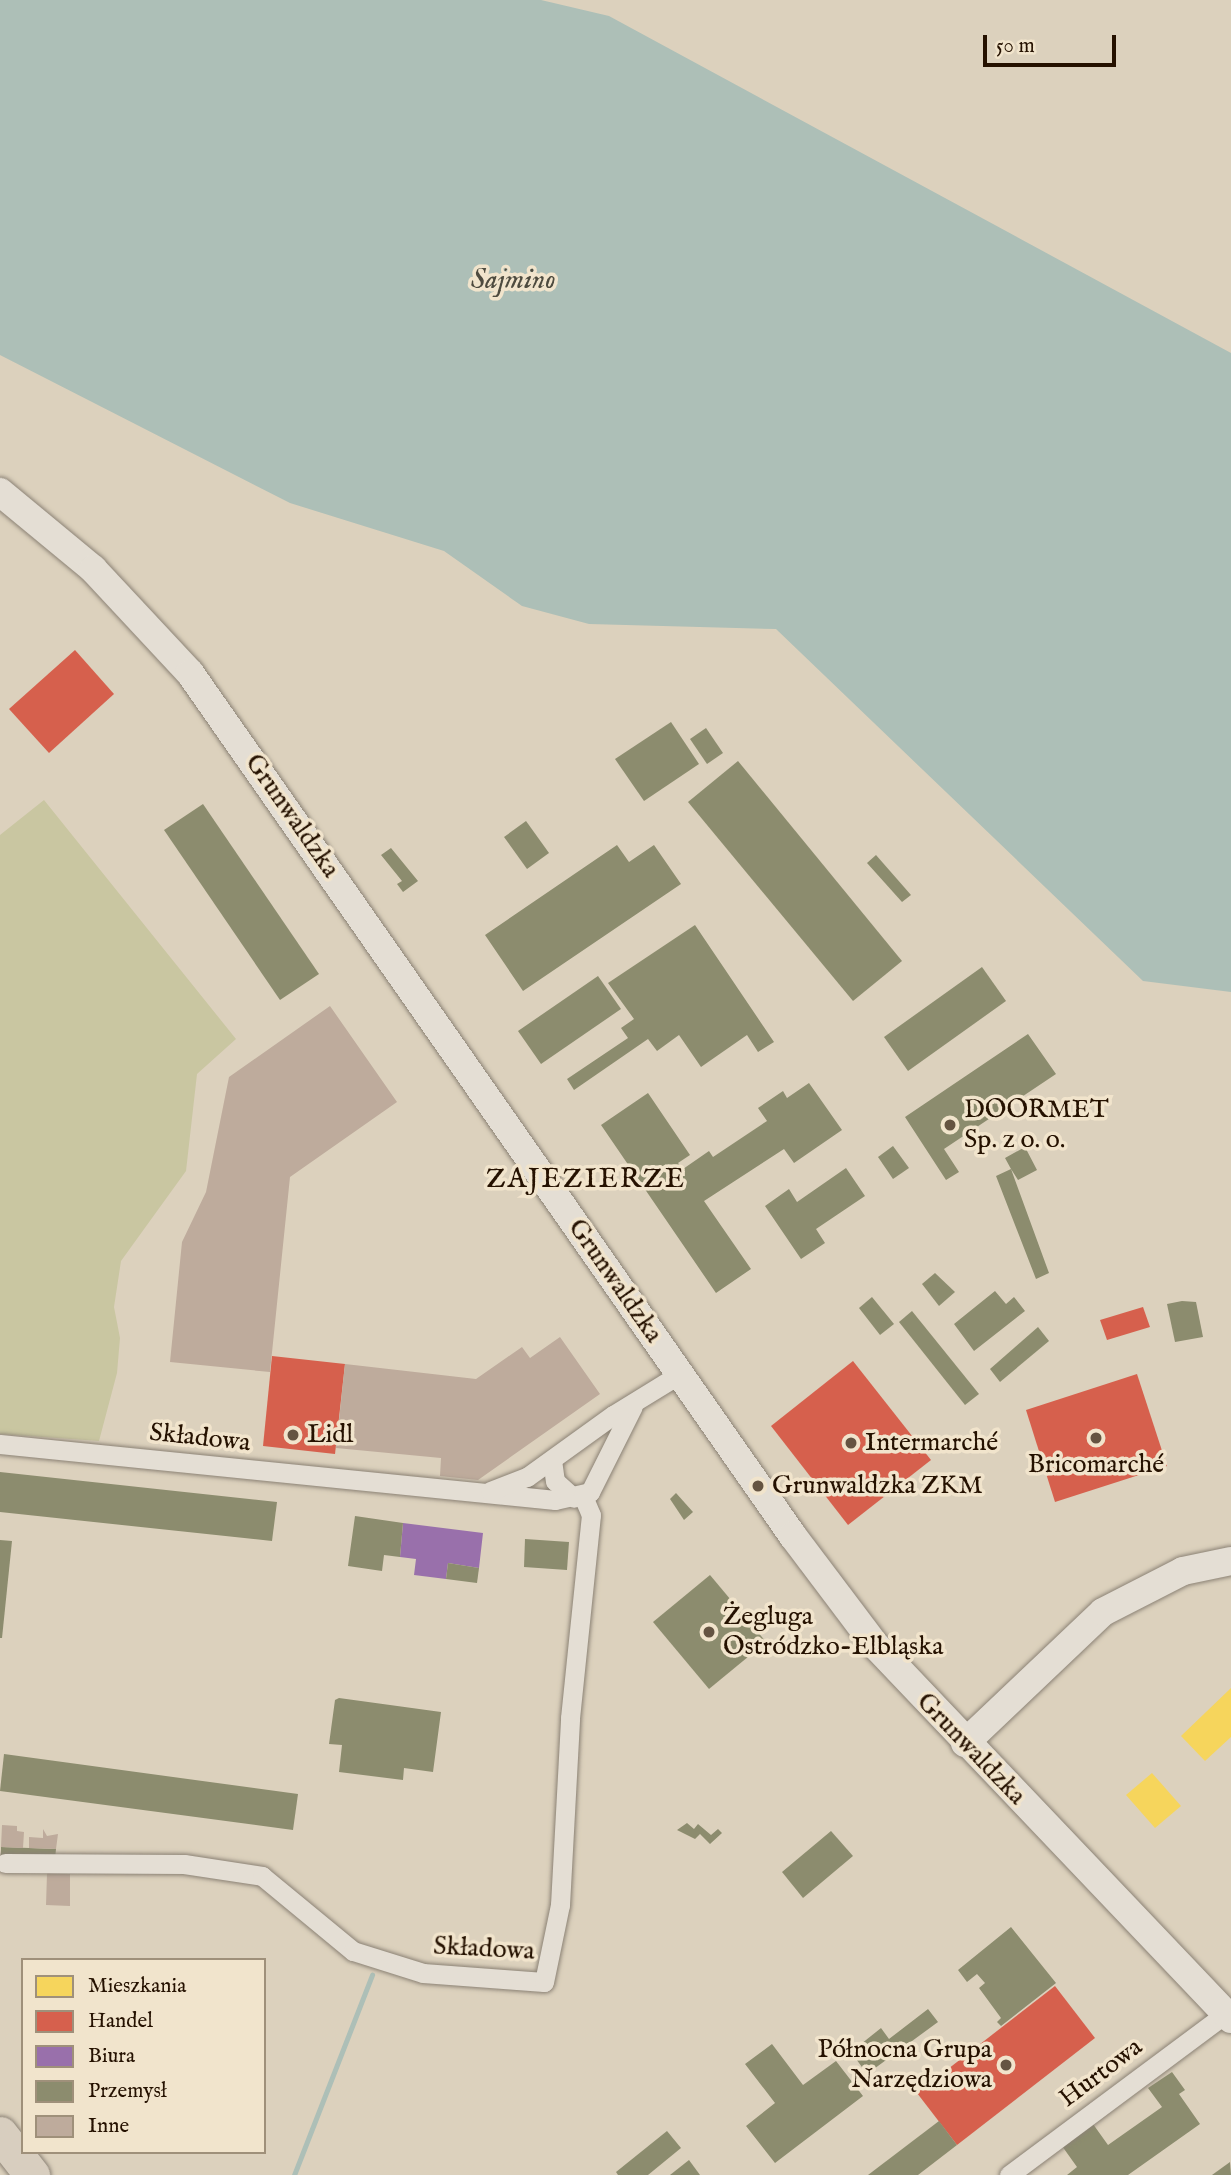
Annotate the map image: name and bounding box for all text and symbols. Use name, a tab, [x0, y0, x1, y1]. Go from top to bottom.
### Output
scale bar	[986, 21, 1119, 65]
text: 50 m	[996, 33, 1035, 60]
water label: Sajmino	[471, 264, 555, 298]
street label: Grunwaldzka	[238, 748, 346, 884]
place label: DOORMET Sp. z o. o.	[964, 1094, 1109, 1156]
marker: DOORMET Sp. z o. o.	[942, 1117, 958, 1133]
district label: ZAJEZIERZE	[487, 1163, 685, 1197]
street label: Grunwaldzka	[561, 1213, 669, 1349]
street label: Składowa	[148, 1417, 252, 1459]
place label: Lidl	[307, 1419, 353, 1451]
marker: Lidl	[285, 1427, 301, 1443]
place label: Intermarché	[865, 1427, 998, 1459]
marker: Bricomarché	[1088, 1430, 1104, 1446]
marker: Intermarché	[843, 1435, 859, 1451]
place label: Bricomarché	[1028, 1449, 1164, 1481]
place label: Grunwaldzka ZKM	[772, 1470, 983, 1502]
marker: Grunwaldzka ZKM	[750, 1478, 766, 1494]
place label: Żegluga Ostródzko-Elbląska	[723, 1601, 943, 1662]
marker: Żegluga Ostródzko-Elbląska	[701, 1624, 717, 1640]
street label: Grunwaldzka	[910, 1687, 1032, 1811]
street label: Składowa	[432, 1931, 536, 1967]
legend	[21, 1958, 266, 2154]
text: Mieszkania	[88, 1973, 186, 2000]
text: Handel	[88, 2008, 153, 2035]
street label: Hurtowa	[1053, 2032, 1149, 2114]
place label: Północna Grupa Narzędziowa	[817, 2034, 992, 2096]
text: Biura	[88, 2043, 135, 2070]
marker: Północna Grupa Narzędziowa	[998, 2057, 1014, 2073]
text: Przemysł	[88, 2078, 167, 2105]
text: Inne	[88, 2113, 129, 2140]

